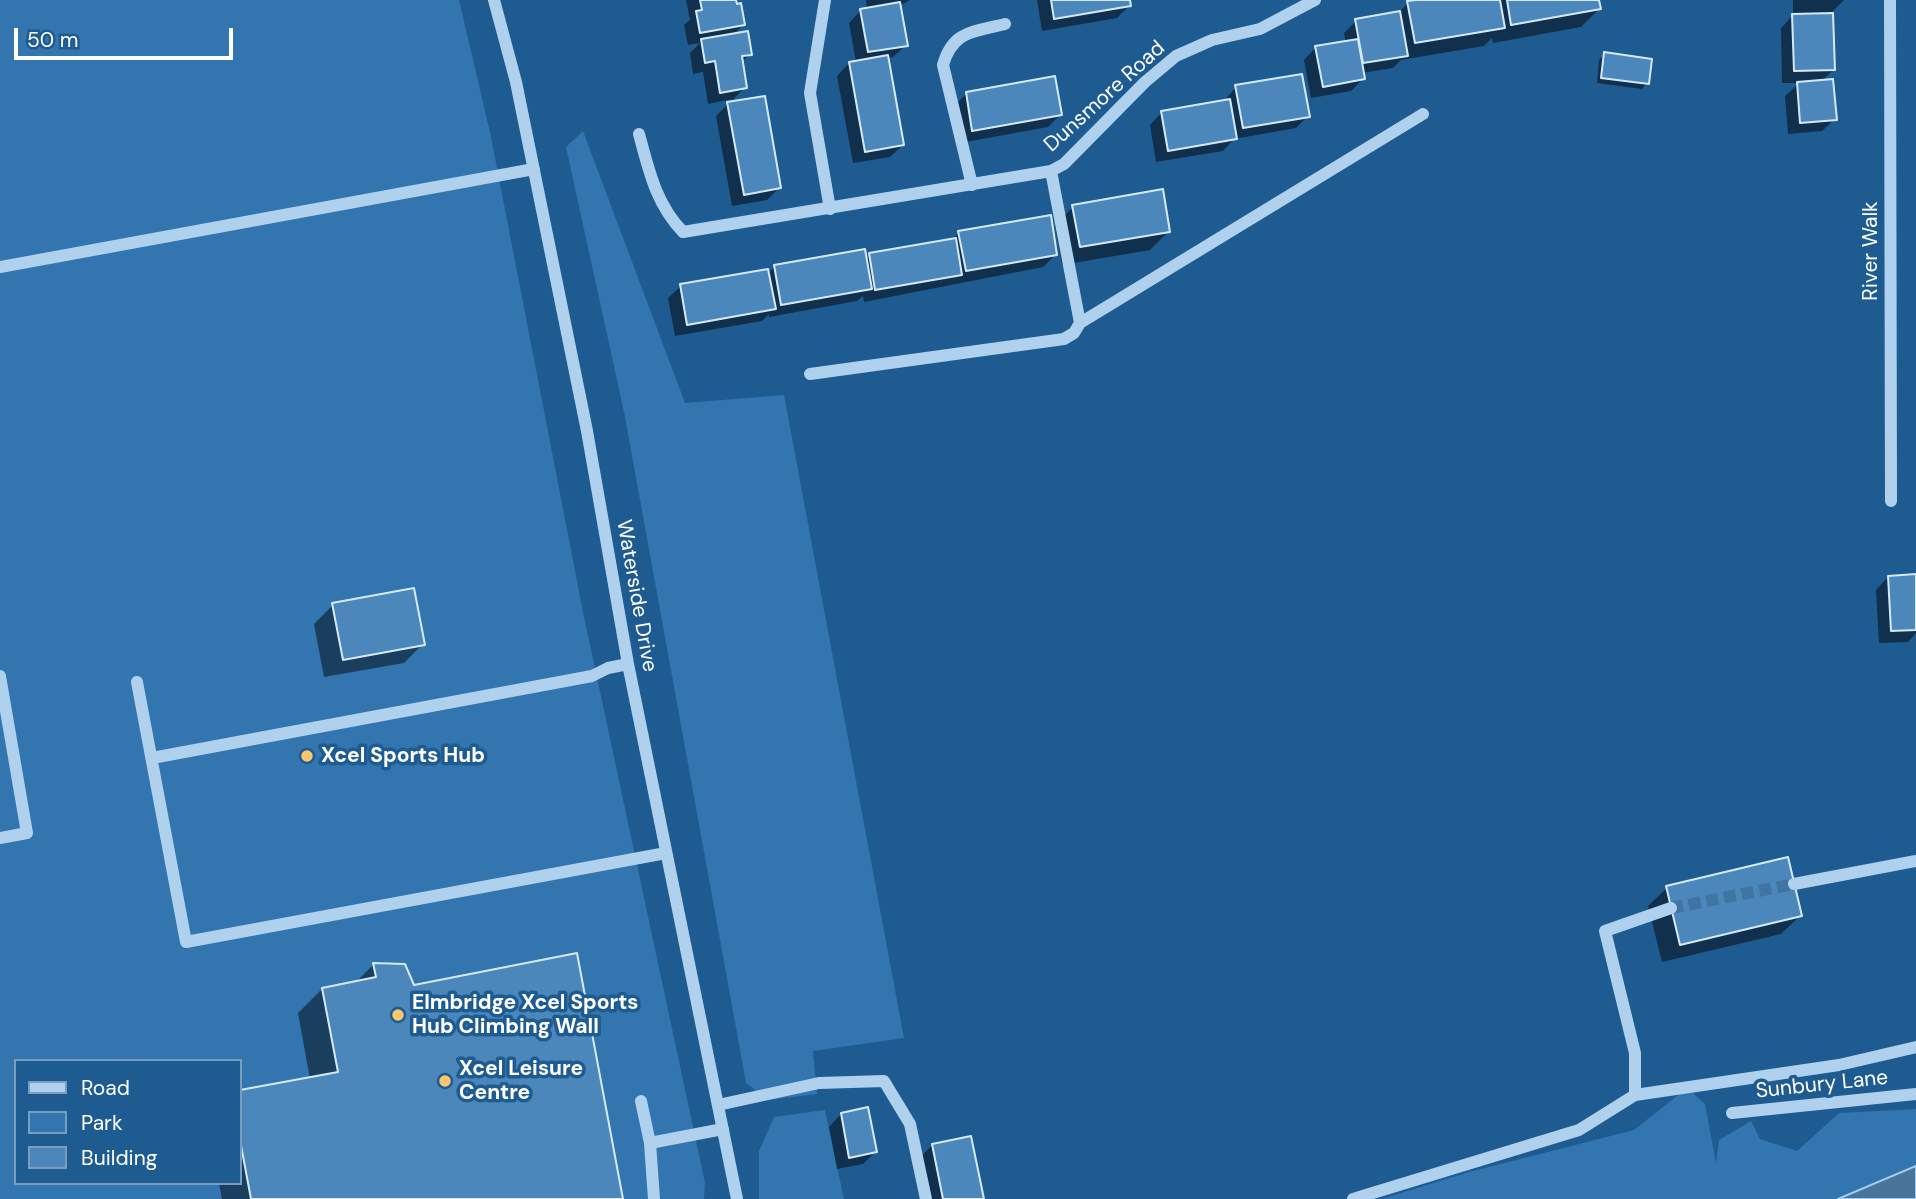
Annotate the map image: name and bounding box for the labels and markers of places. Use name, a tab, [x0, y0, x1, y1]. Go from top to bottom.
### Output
place label: Xcel Sports Hub	[321, 743, 485, 769]
marker: Xcel Sports Hub	[299, 748, 315, 764]
place label: Elmbridge Xcel Sports Hub Climbing Wall	[412, 990, 638, 1040]
marker: Elmbridge Xcel Sports Hub Climbing Wall	[390, 1007, 406, 1023]
place label: Xcel Leisure Centre	[459, 1056, 583, 1106]
marker: Xcel Leisure Centre	[437, 1073, 453, 1089]

